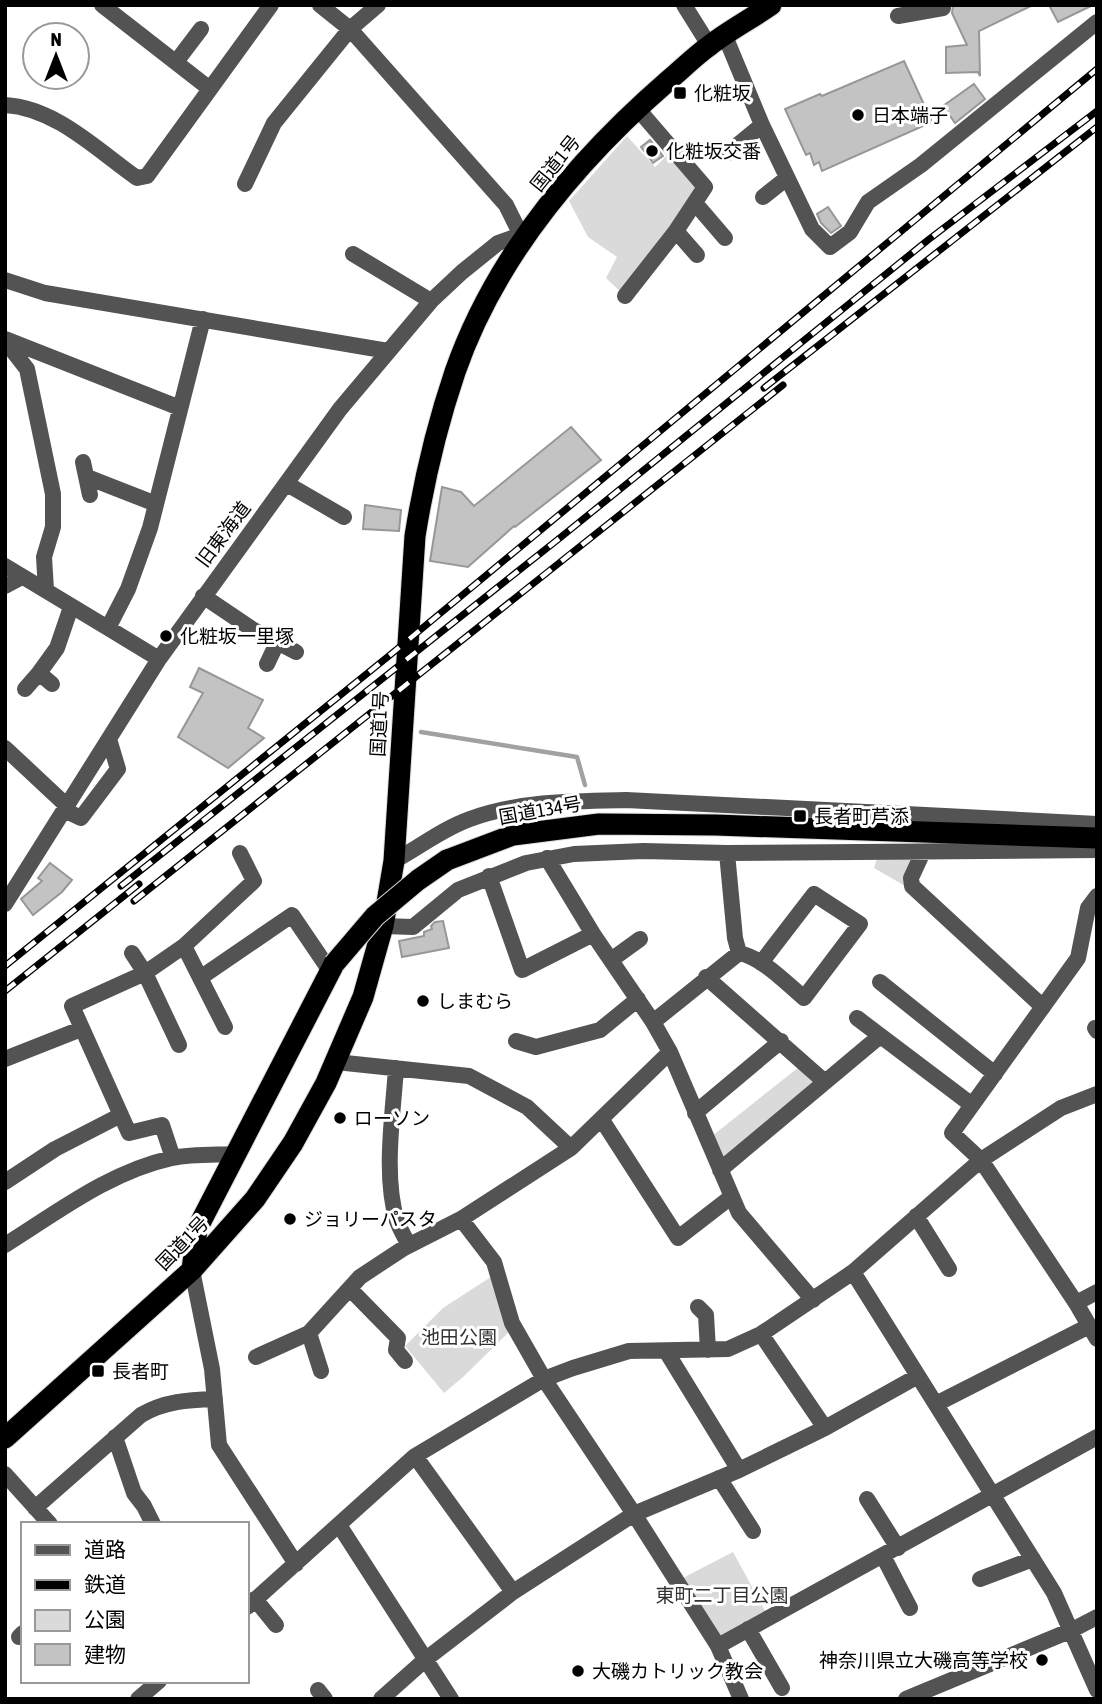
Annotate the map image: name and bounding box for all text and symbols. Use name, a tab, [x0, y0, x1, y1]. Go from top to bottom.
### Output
north arrow	[21, 21, 91, 91]
text: N	[50, 28, 62, 50]
place label: 化粧坂	[694, 82, 751, 104]
marker: 化粧坂	[672, 85, 688, 101]
place label: 日本端子	[872, 104, 948, 126]
marker: 日本端子	[850, 107, 866, 123]
street label: 国道1号	[526, 130, 584, 196]
place label: 化粧坂交番	[666, 140, 761, 162]
marker: 化粧坂交番	[644, 143, 660, 159]
street label: 旧東海道	[191, 497, 255, 571]
place label: 化粧坂一里塚	[180, 625, 294, 647]
marker: 化粧坂一里塚	[158, 628, 174, 644]
street label: 国道1号	[366, 691, 392, 757]
street label: 国道134号	[497, 792, 583, 828]
place label: 長者町芦添	[814, 805, 909, 827]
marker: 長者町芦添	[792, 808, 808, 824]
place label: しまむら	[437, 990, 513, 1012]
marker: しまむら	[415, 993, 431, 1009]
place label: ローソン	[354, 1107, 430, 1129]
marker: ローソン	[332, 1110, 348, 1126]
place label: ジョリーパスタ	[304, 1208, 437, 1230]
marker: ジョリーパスタ	[282, 1211, 298, 1227]
street label: 国道1号	[151, 1212, 213, 1274]
park label: 池田公園	[421, 1326, 497, 1348]
place label: 長者町	[112, 1360, 169, 1382]
marker: 長者町	[90, 1363, 106, 1379]
legend	[21, 1522, 248, 1683]
text: 道路	[84, 1537, 126, 1561]
text: 鉄道	[84, 1572, 126, 1596]
park label: 東町二丁目公園	[655, 1584, 789, 1606]
text: 公園	[84, 1607, 126, 1631]
text: 建物	[84, 1642, 126, 1666]
place label: 神奈川県立大磯高等学校	[819, 1649, 1028, 1671]
marker: 神奈川県立大磯高等学校	[1034, 1652, 1050, 1668]
place label: 大磯カトリック教会	[592, 1660, 763, 1682]
marker: 大磯カトリック教会	[570, 1663, 586, 1679]

